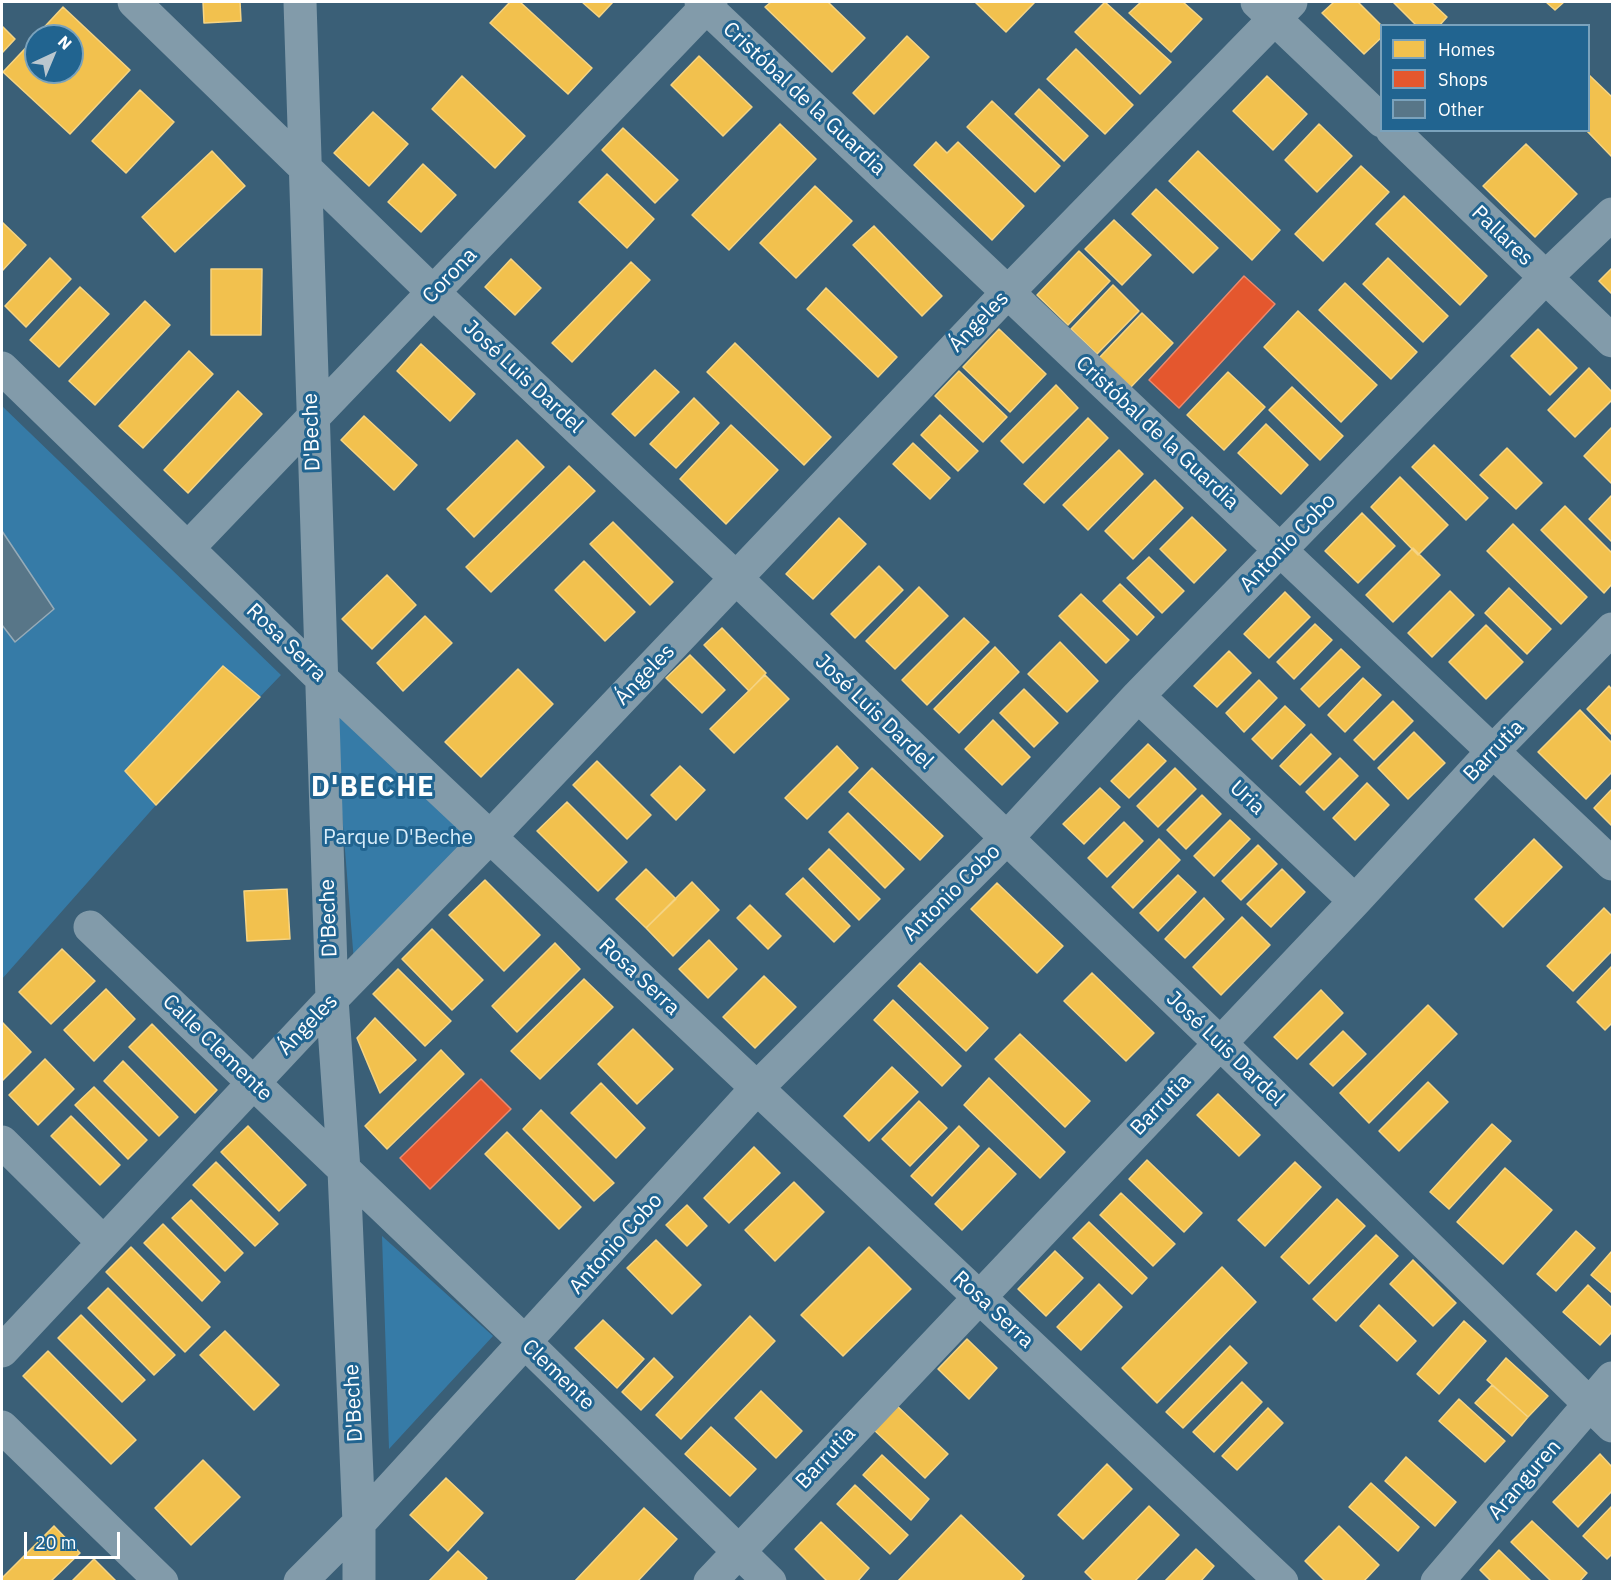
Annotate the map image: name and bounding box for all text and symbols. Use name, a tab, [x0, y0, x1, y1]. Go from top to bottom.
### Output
street label: Cristóbal de la Guardia	[717, 17, 891, 181]
north arrow	[24, 24, 84, 84]
legend	[1380, 24, 1590, 132]
text: N	[54, 31, 76, 54]
text: Homes	[1438, 38, 1495, 61]
text: Shops	[1438, 68, 1488, 91]
text: Other	[1438, 98, 1484, 121]
street label: Pallares	[1466, 201, 1538, 271]
street label: Corona	[418, 243, 482, 309]
street label: Ángeles	[944, 286, 1014, 358]
street label: José Luis Dardel	[458, 315, 588, 439]
street label: Cristóbal de la Guardia	[1070, 351, 1244, 515]
street label: D'Beche	[298, 392, 326, 472]
street label: Antonio Cobo	[1235, 489, 1341, 597]
street label: Rosa Serra	[241, 599, 331, 687]
street label: Ángeles	[610, 639, 680, 711]
street label: José Luis Dardel	[810, 649, 938, 775]
street label: Barrutia	[1459, 715, 1529, 787]
district label: D'BECHE	[311, 772, 435, 804]
street label: Uria	[1224, 776, 1270, 820]
park label: Parque D'Beche	[323, 825, 473, 851]
street label: Antonio Cobo	[898, 839, 1006, 947]
street label: D'Beche	[315, 878, 343, 958]
street label: Rosa Serra	[593, 933, 685, 1021]
street label: José Luis Dardel	[1161, 986, 1289, 1112]
street label: Calle Clemente	[157, 989, 277, 1107]
street label: Ángeles	[273, 989, 343, 1061]
street label: Barrutia	[1126, 1069, 1196, 1141]
street label: Antonio Cobo	[564, 1188, 668, 1300]
street label: Rosa Serra	[947, 1266, 1039, 1354]
street label: Clemente	[517, 1334, 599, 1416]
street label: D'Beche	[339, 1363, 369, 1443]
street label: Barrutia	[791, 1422, 861, 1494]
street label: Aranguren	[1483, 1435, 1567, 1525]
scale bar	[27, 1520, 123, 1558]
text: 20 m	[35, 1531, 77, 1554]

